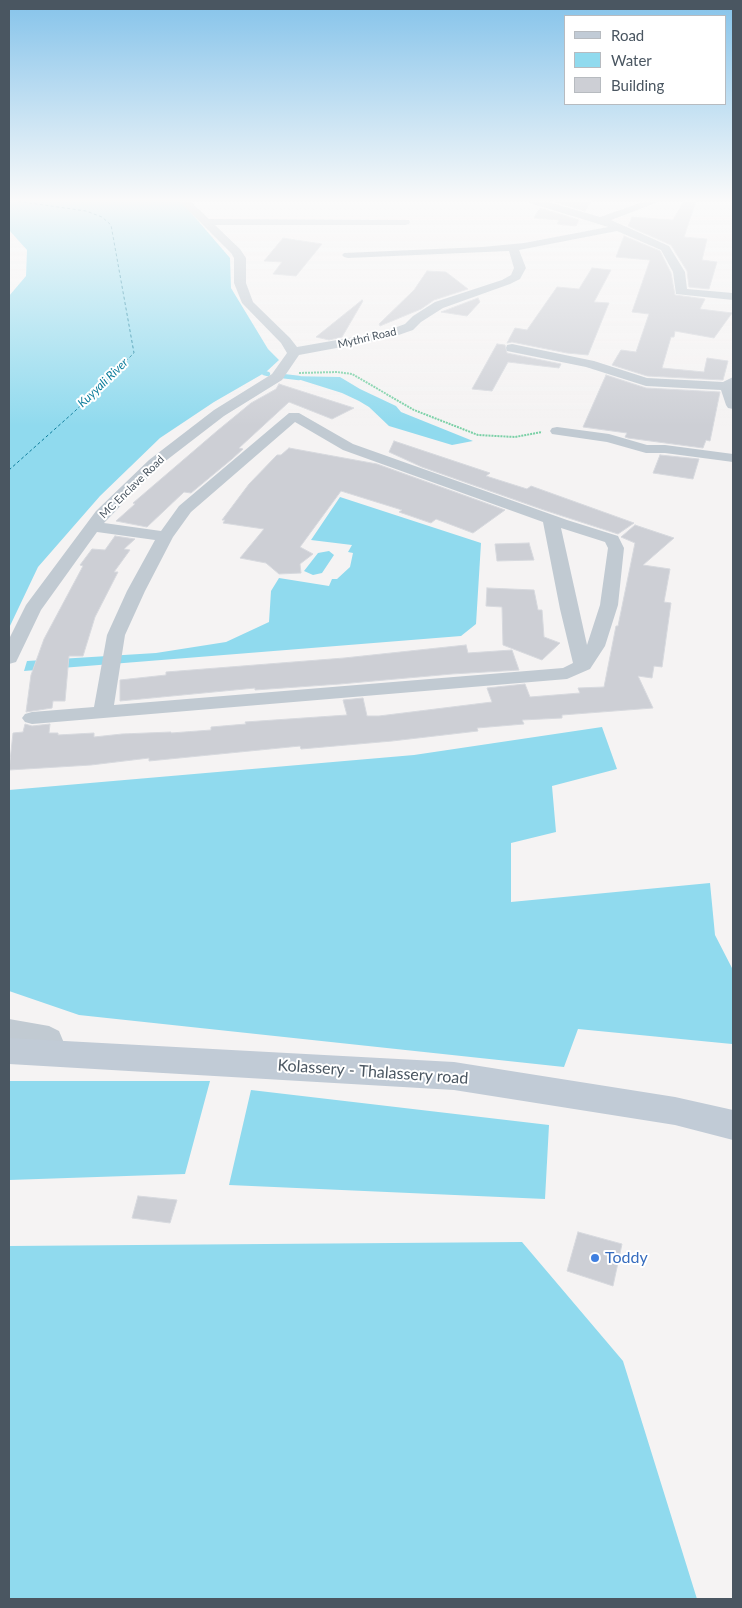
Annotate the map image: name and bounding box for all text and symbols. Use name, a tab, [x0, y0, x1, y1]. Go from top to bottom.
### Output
legend	[564, 15, 727, 105]
text: Road	[611, 26, 644, 44]
text: Water	[611, 51, 652, 69]
text: Building	[611, 76, 664, 94]
street label: Mythri Road	[336, 325, 398, 351]
water label: Kuyyali River	[75, 355, 131, 411]
street label: MC Enclave Road	[97, 453, 167, 521]
street label: Kolassery - Thalassery road	[277, 1056, 469, 1088]
place label: Toddy	[605, 1248, 648, 1268]
marker: Toddy	[589, 1252, 601, 1264]

